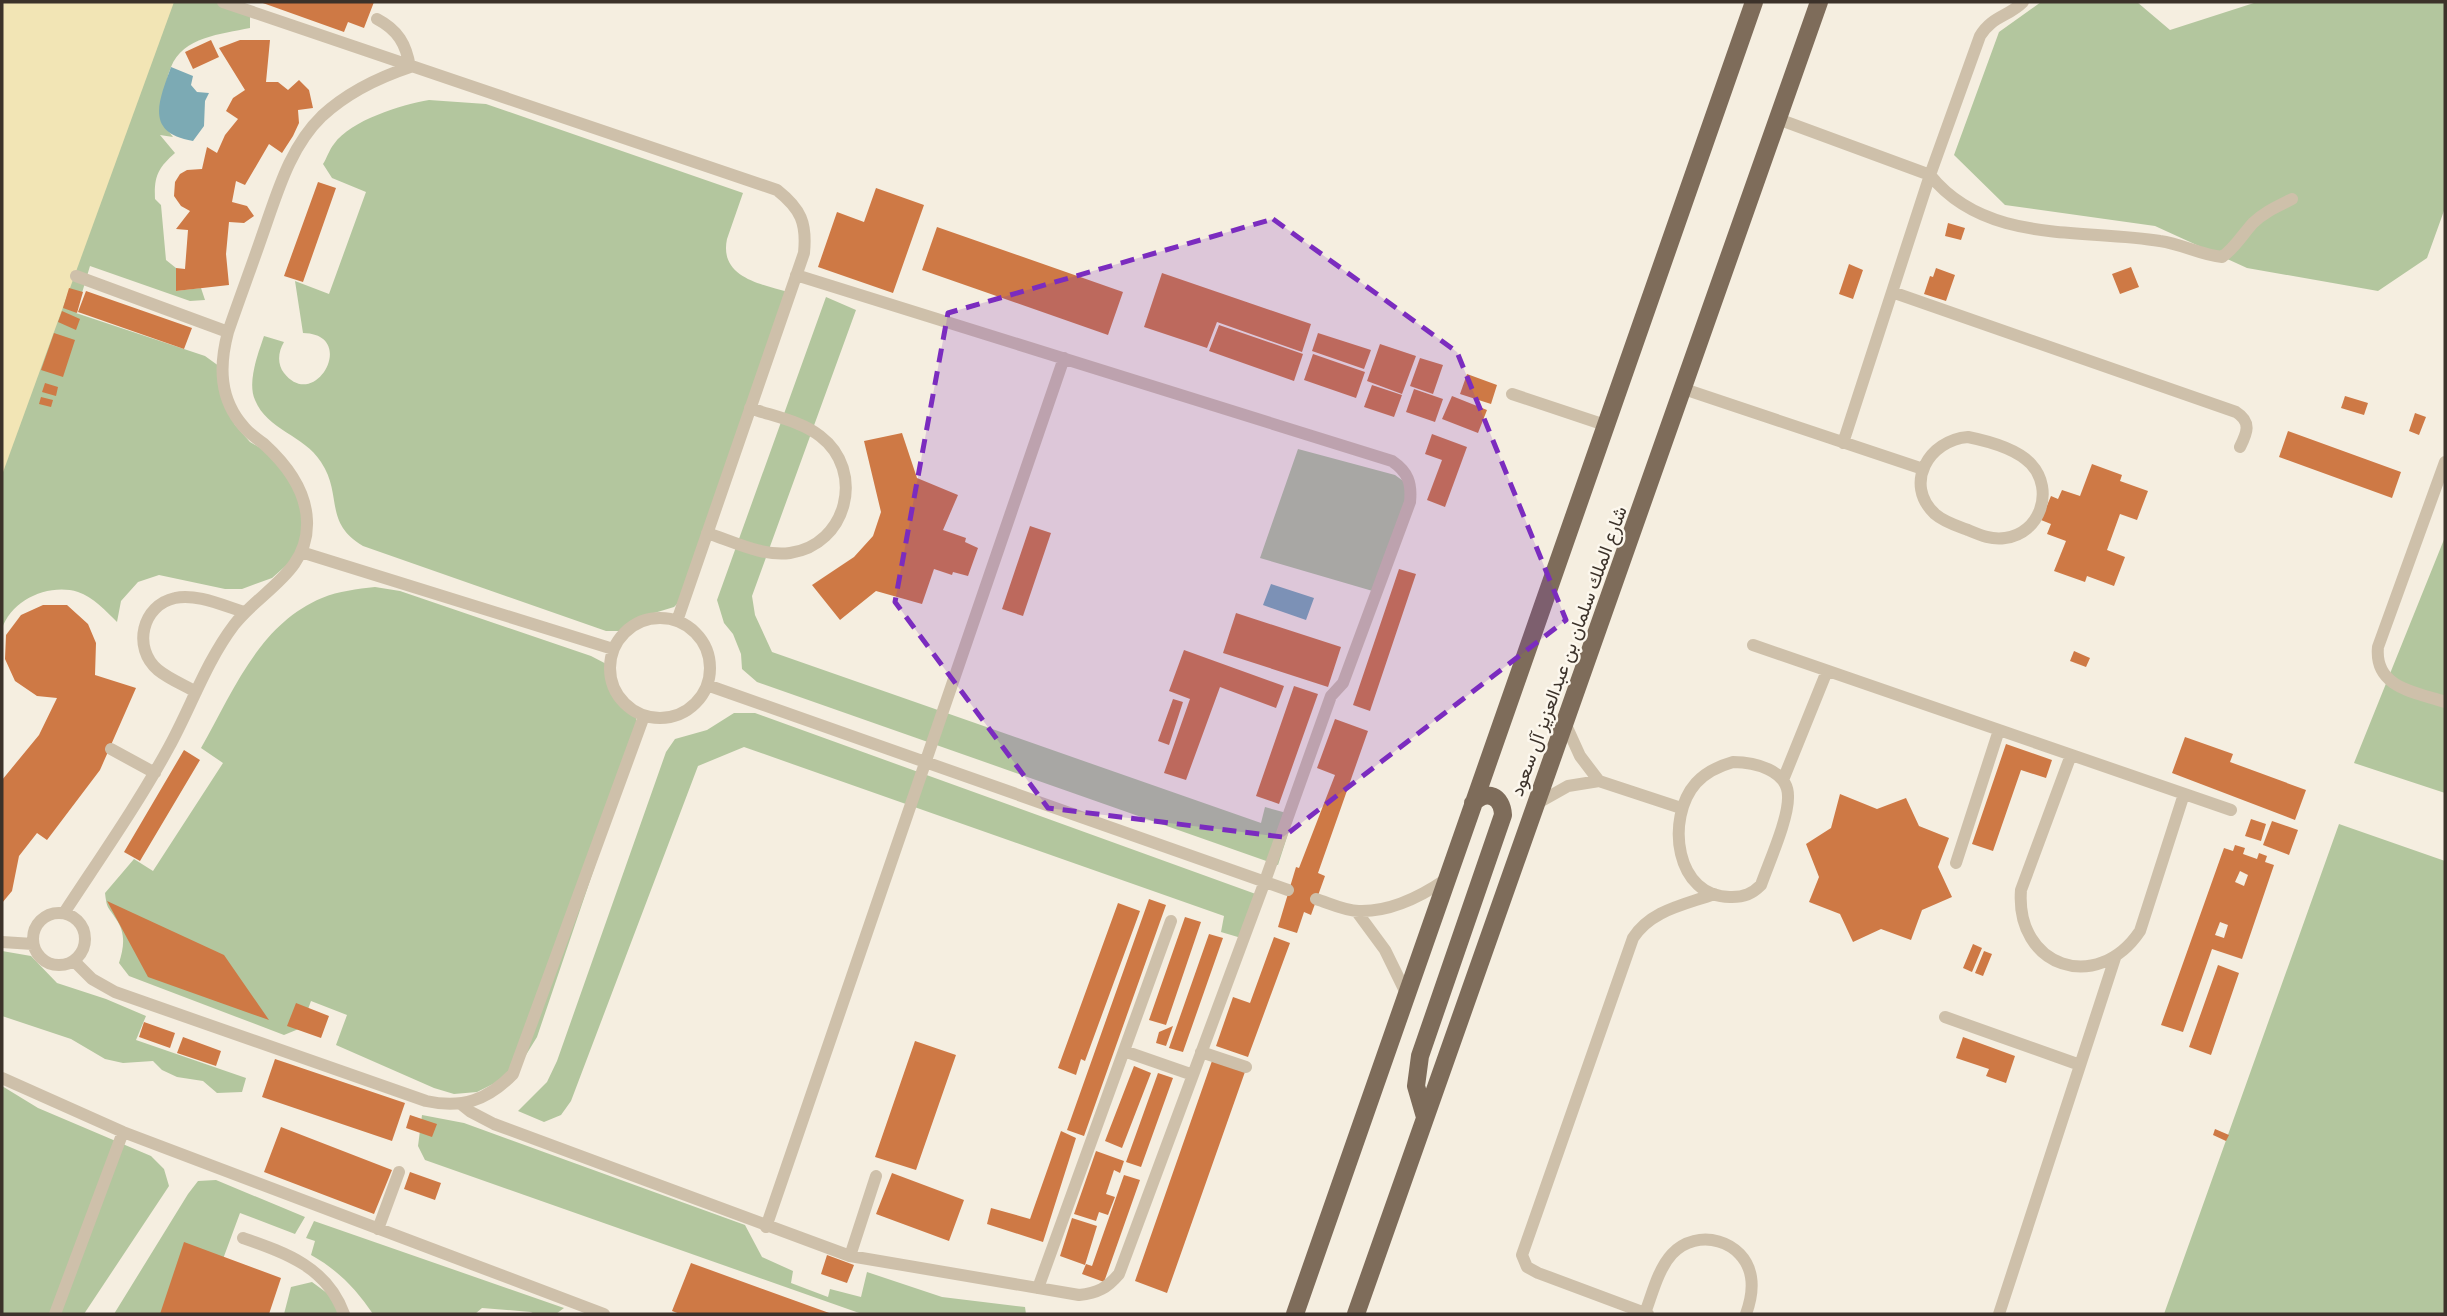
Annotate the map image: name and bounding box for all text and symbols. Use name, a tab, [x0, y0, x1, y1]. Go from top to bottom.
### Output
street label: شارع الملك سلمان بن عبدالعزيز آل سعود	[1505, 503, 1633, 800]

